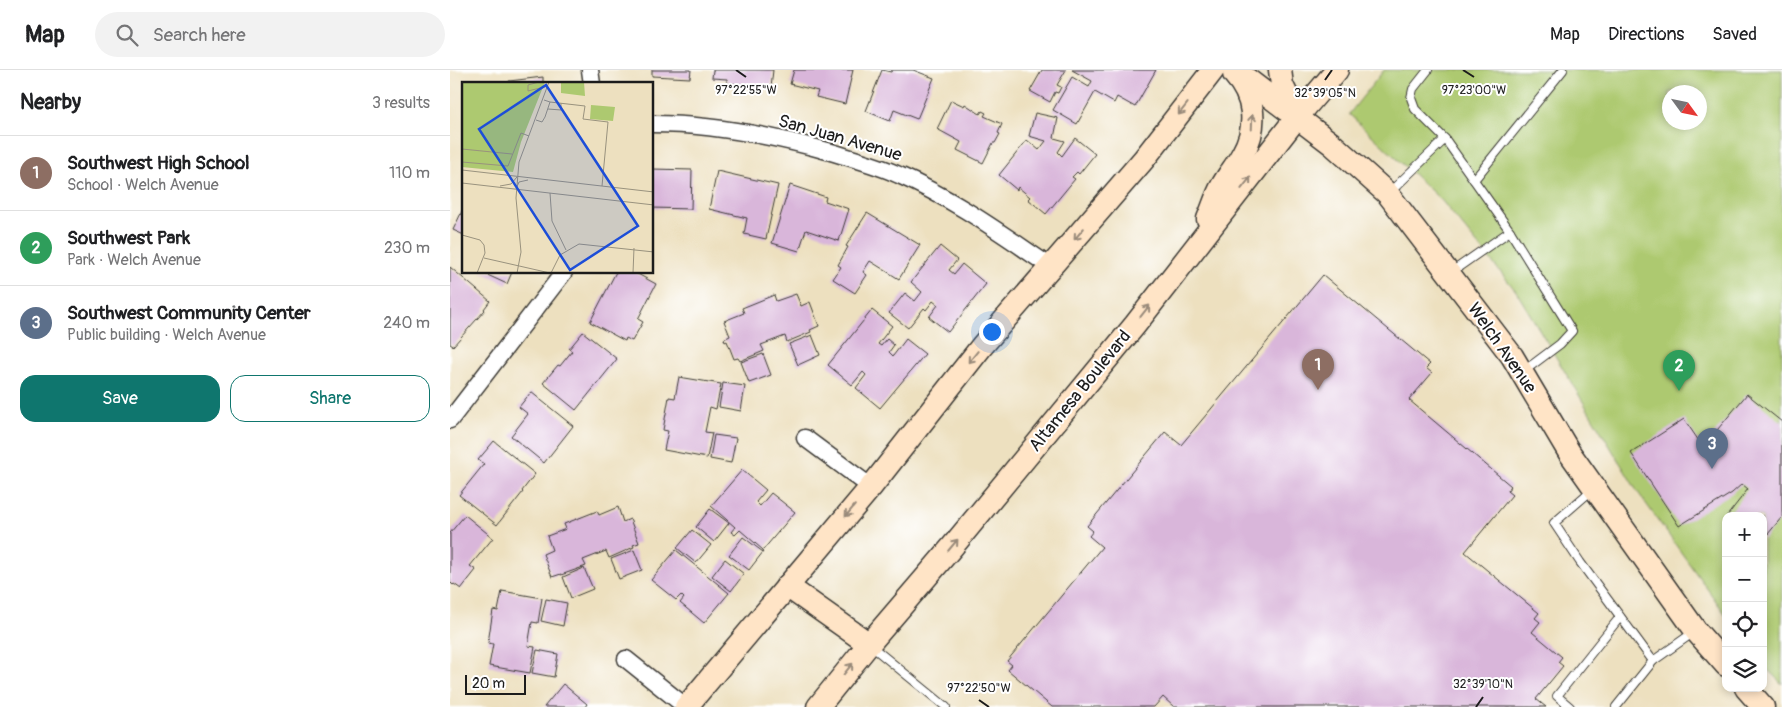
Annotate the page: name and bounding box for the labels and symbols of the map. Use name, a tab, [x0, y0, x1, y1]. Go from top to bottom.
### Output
inset map	[462, 82, 654, 274]
text: 97°22'55"W	[715, 83, 777, 98]
text: 97°23'00"W	[1442, 83, 1506, 98]
north arrow	[1662, 85, 1707, 130]
text: 32°39'05"N	[1294, 86, 1356, 101]
one-way arrow	[1177, 102, 1188, 115]
street label: San Juan Avenue	[776, 109, 904, 167]
one-way arrow	[1247, 114, 1257, 130]
one-way arrow	[1240, 177, 1251, 190]
one-way arrow	[1074, 227, 1085, 240]
street label: Welch Avenue	[1462, 298, 1542, 398]
one-way arrow	[1140, 305, 1151, 318]
your location	[979, 319, 1005, 345]
street label: Altamesa Boulevard	[1024, 325, 1136, 457]
pin: 1	[1302, 349, 1334, 390]
one-way arrow	[968, 350, 979, 363]
pin: 2	[1663, 350, 1695, 391]
pin: 3	[1696, 428, 1728, 469]
one-way arrow	[844, 505, 856, 518]
one-way arrow	[948, 539, 959, 552]
one-way arrow	[843, 663, 854, 676]
scale bar	[465, 672, 526, 695]
text: 32°39'10"N	[1453, 677, 1513, 692]
text: 97°22'50"W	[947, 681, 1011, 696]

